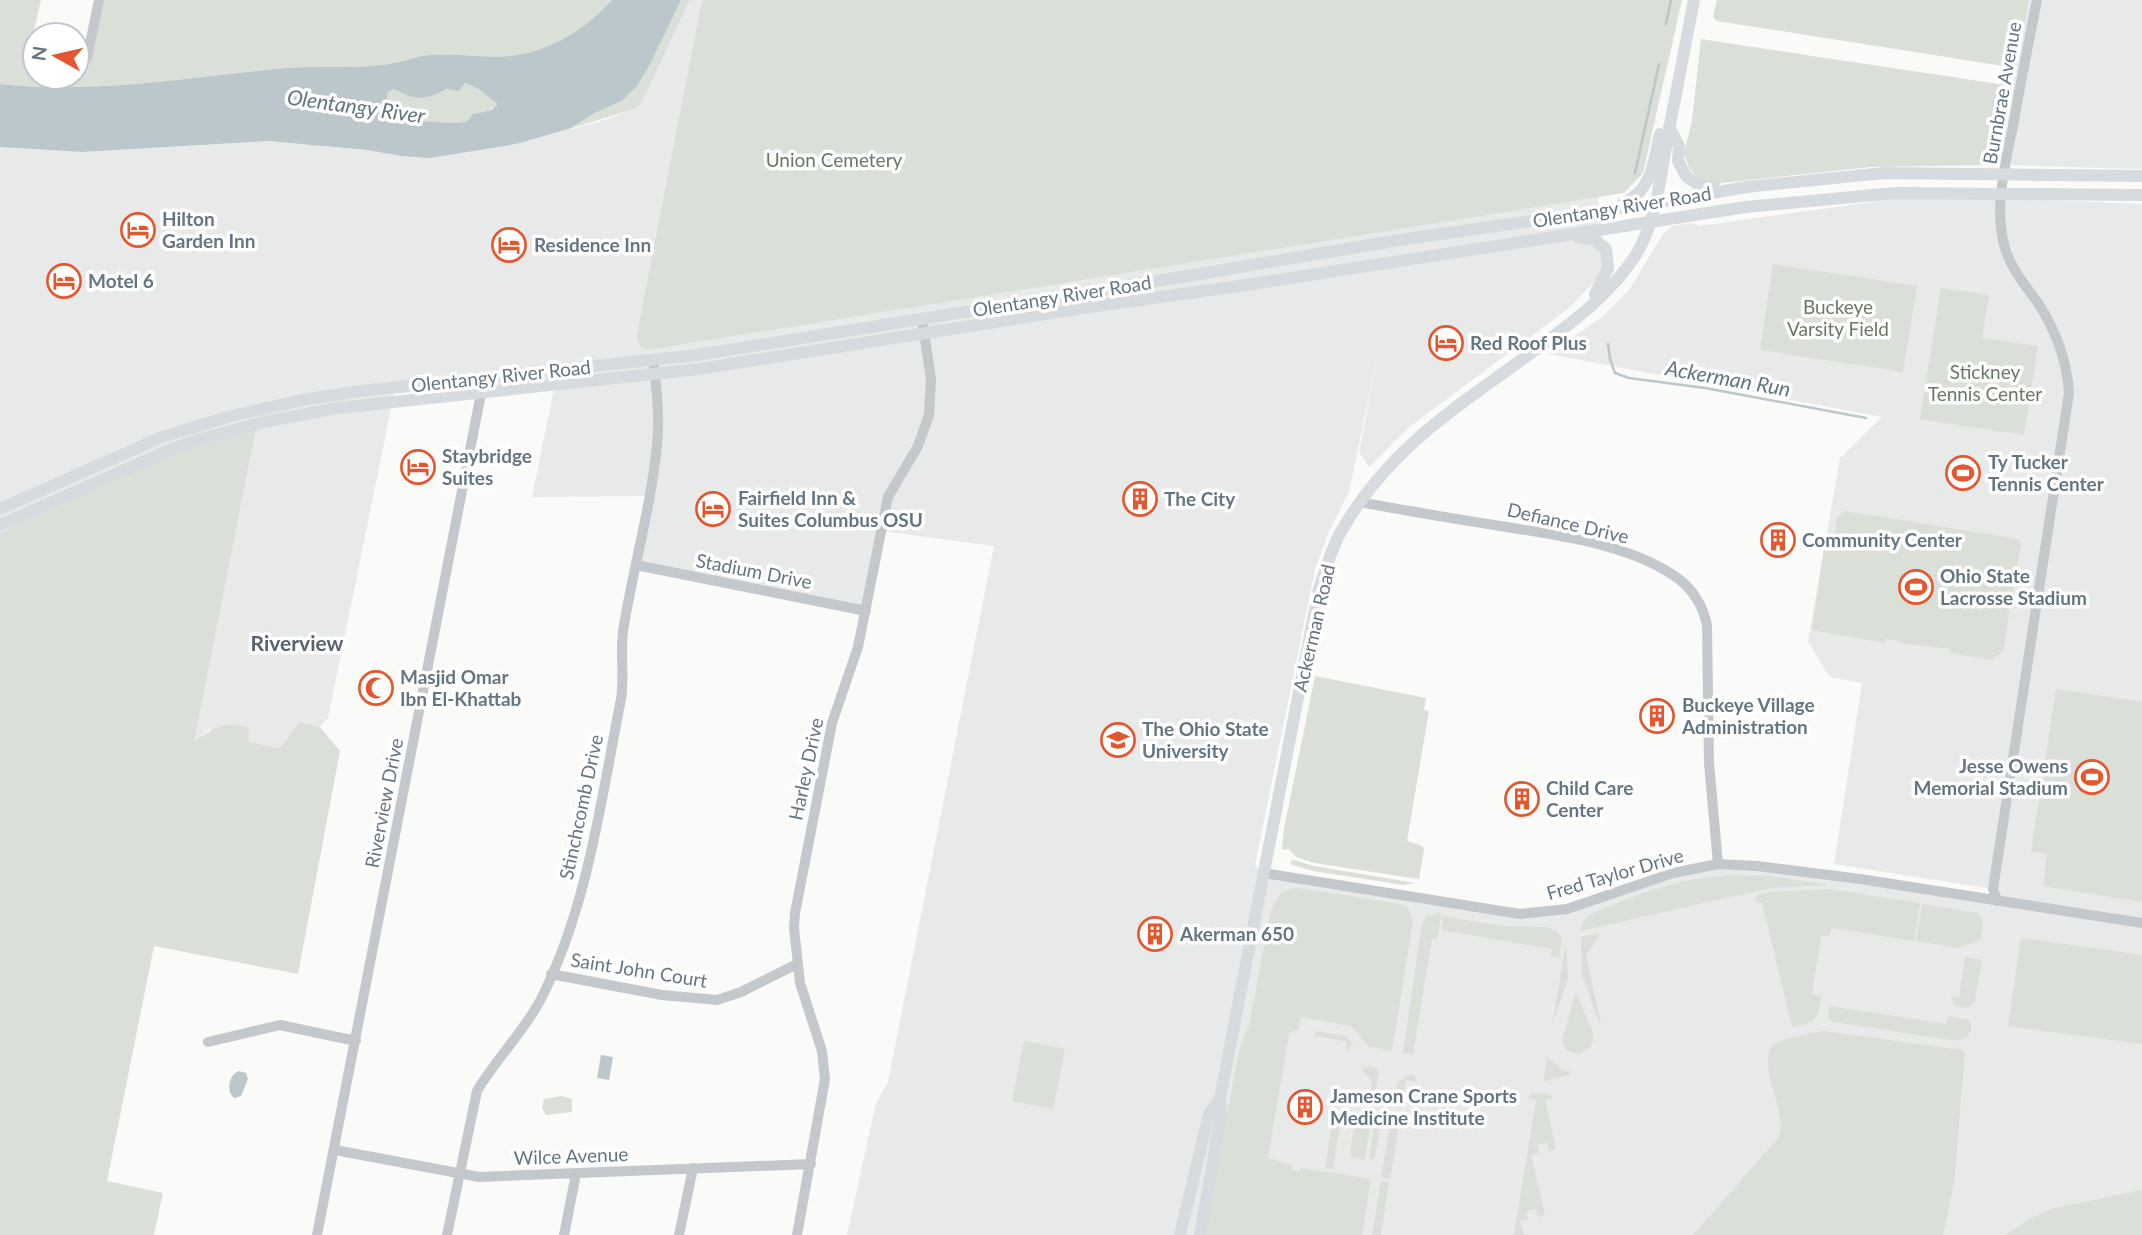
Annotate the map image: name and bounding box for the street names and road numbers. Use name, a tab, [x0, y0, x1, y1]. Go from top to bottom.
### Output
street label: Burnbrae Avenue	[1978, 20, 2025, 166]
street label: Olentangy River Road	[1531, 181, 1713, 232]
street label: Olentangy River Road	[971, 270, 1153, 321]
street label: Olentangy River Road	[410, 355, 592, 396]
street label: Defiance Drive	[1505, 497, 1631, 548]
street label: Stadium Drive	[694, 548, 814, 593]
street label: Ackerman Road	[1288, 562, 1339, 694]
street label: Harley Drive	[783, 715, 828, 822]
street label: Stinchcomb Drive	[554, 732, 607, 882]
street label: Riverview Drive	[360, 736, 407, 870]
street label: Fred Taylor Drive	[1544, 843, 1686, 904]
street label: Saint John Court	[569, 947, 709, 992]
street label: Wilce Avenue	[513, 1142, 629, 1169]

